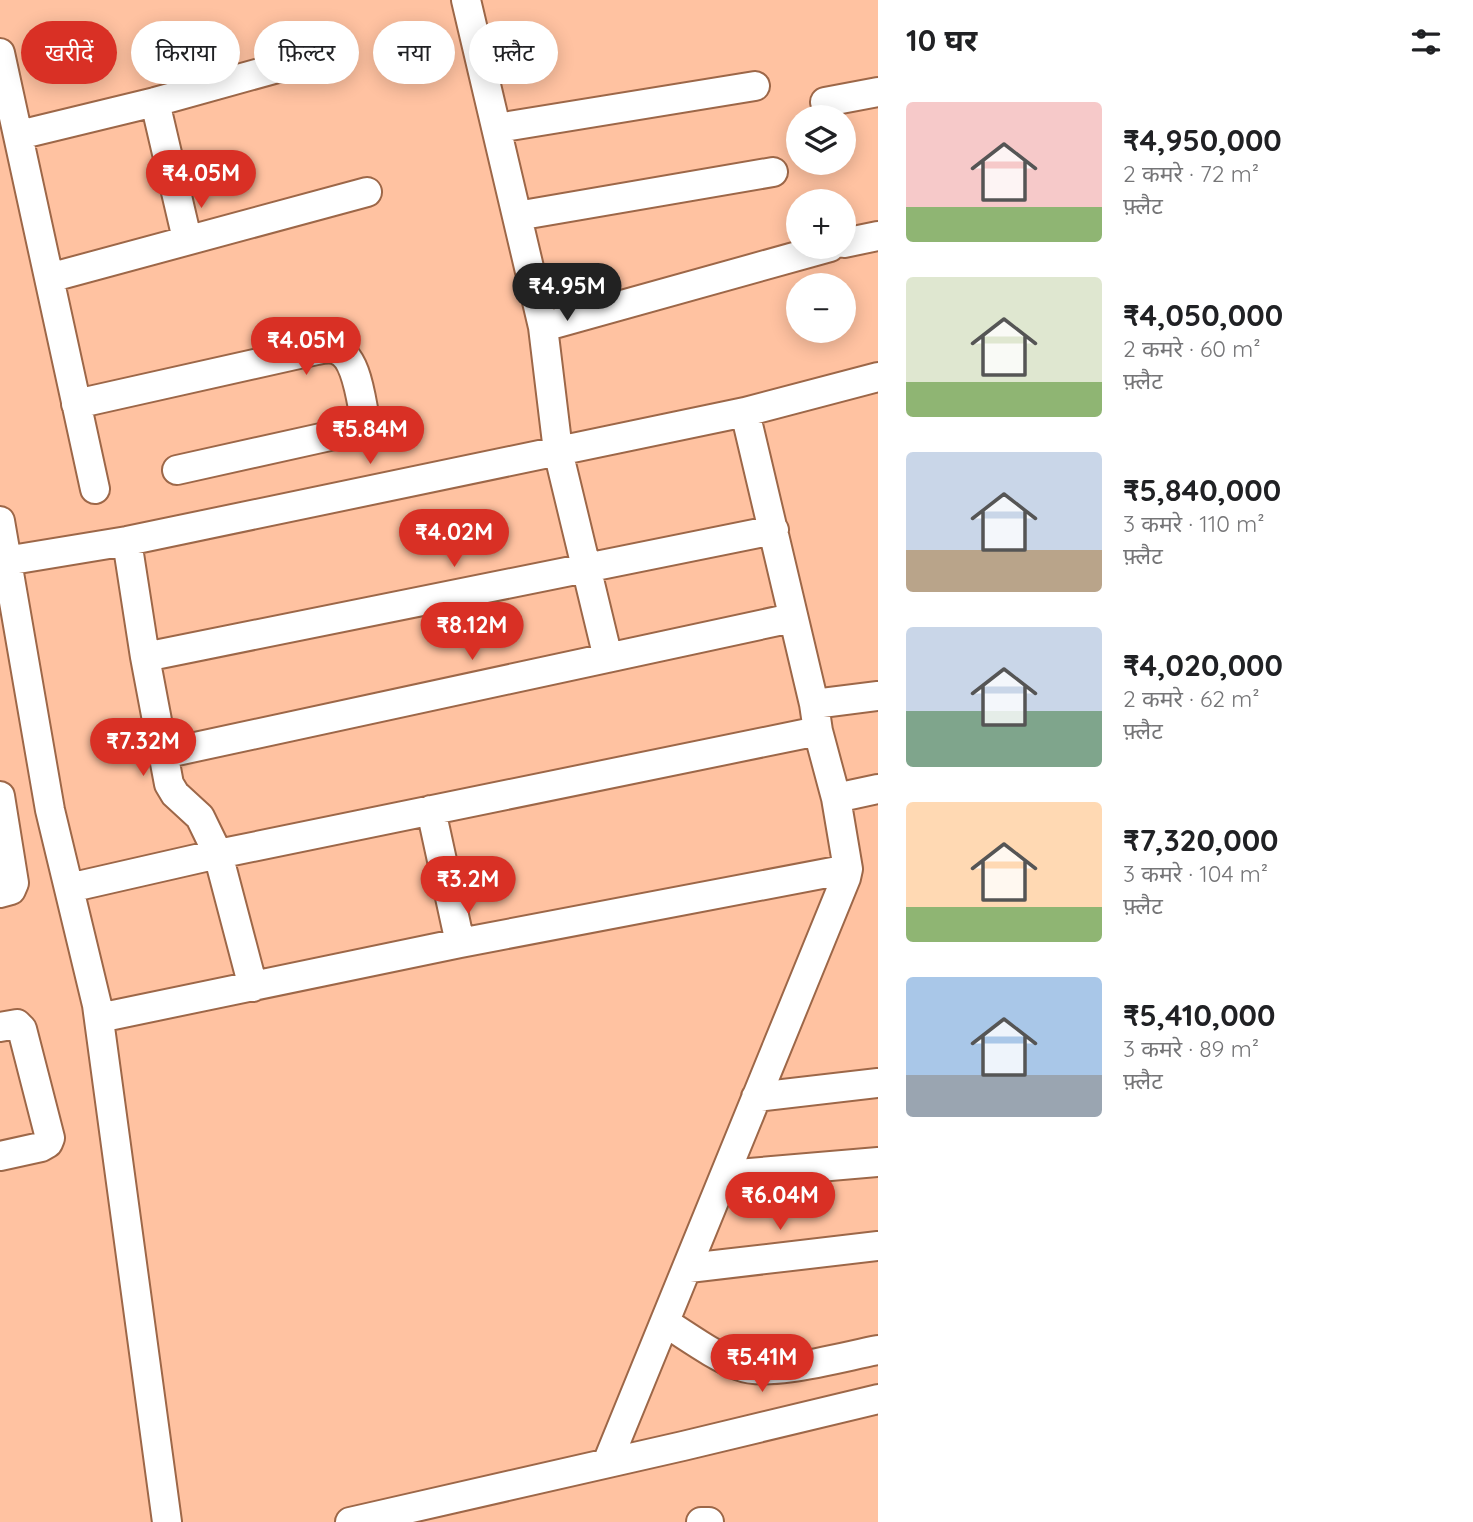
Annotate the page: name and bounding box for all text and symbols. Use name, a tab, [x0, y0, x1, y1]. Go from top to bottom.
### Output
chip: खरीदें	[21, 21, 117, 84]
chip: किराया	[131, 21, 240, 84]
chip: फ़िल्टर	[254, 21, 359, 84]
chip: नया	[373, 21, 455, 84]
chip: फ़्लैट	[469, 21, 558, 84]
text: 10 घर	[906, 21, 977, 59]
icon: filters	[1407, 23, 1445, 61]
map controls	[786, 105, 856, 343]
button: layers	[786, 105, 856, 175]
text: ₹4,950,000	[1123, 121, 1282, 159]
icon: home	[962, 130, 1046, 214]
pin: ₹4.05M	[144, 150, 258, 210]
text: ₹4.05M	[162, 158, 240, 187]
text: 2 कमरे · 72 m²	[1123, 159, 1259, 188]
button: +	[786, 189, 856, 259]
text: फ़्लैट	[1123, 191, 1163, 220]
pin: ₹4.95M	[510, 264, 624, 323]
text: ₹4.95M	[528, 271, 606, 300]
button: −	[786, 273, 856, 343]
text: ₹4,050,000	[1123, 296, 1283, 334]
icon: home	[962, 305, 1046, 389]
pin: ₹4.05M	[249, 318, 363, 377]
text: ₹4.05M	[267, 325, 345, 354]
text: 2 कमरे · 60 m²	[1123, 334, 1261, 363]
text: फ़्लैट	[1123, 366, 1163, 395]
pin: ₹5.84M	[313, 406, 427, 466]
text: ₹5.84M	[332, 414, 408, 443]
text: ₹5,840,000	[1123, 471, 1281, 509]
icon: home	[962, 480, 1046, 564]
text: 3 कमरे · 110 m²	[1123, 509, 1264, 538]
pin: ₹4.02M	[397, 510, 511, 569]
text: ₹4.02M	[415, 517, 493, 546]
text: फ़्लैट	[1123, 541, 1163, 570]
pin: ₹8.12M	[415, 602, 529, 662]
text: ₹8.12M	[437, 610, 507, 639]
text: ₹4,020,000	[1123, 646, 1283, 684]
icon: home	[962, 655, 1046, 739]
text: 2 कमरे · 62 m²	[1123, 684, 1260, 713]
text: फ़्लैट	[1123, 716, 1163, 745]
pin: ₹7.32M	[86, 718, 200, 778]
text: ₹7.32M	[106, 726, 180, 755]
text: ₹7,320,000	[1123, 821, 1279, 859]
icon: home	[962, 830, 1046, 914]
pin: ₹3.2M	[419, 856, 517, 916]
text: 3 कमरे · 104 m²	[1123, 859, 1268, 888]
text: ₹3.2M	[437, 864, 499, 893]
text: फ़्लैट	[1123, 891, 1163, 920]
text: ₹5,410,000	[1123, 996, 1275, 1034]
icon: home	[962, 1005, 1046, 1089]
text: 3 कमरे · 89 m²	[1123, 1034, 1259, 1063]
text: फ़्लैट	[1123, 1066, 1163, 1095]
pin: ₹6.04M	[723, 1172, 837, 1232]
text: ₹6.04M	[741, 1180, 819, 1209]
pin: ₹5.41M	[705, 1334, 819, 1394]
text: ₹5.41M	[727, 1342, 797, 1371]

